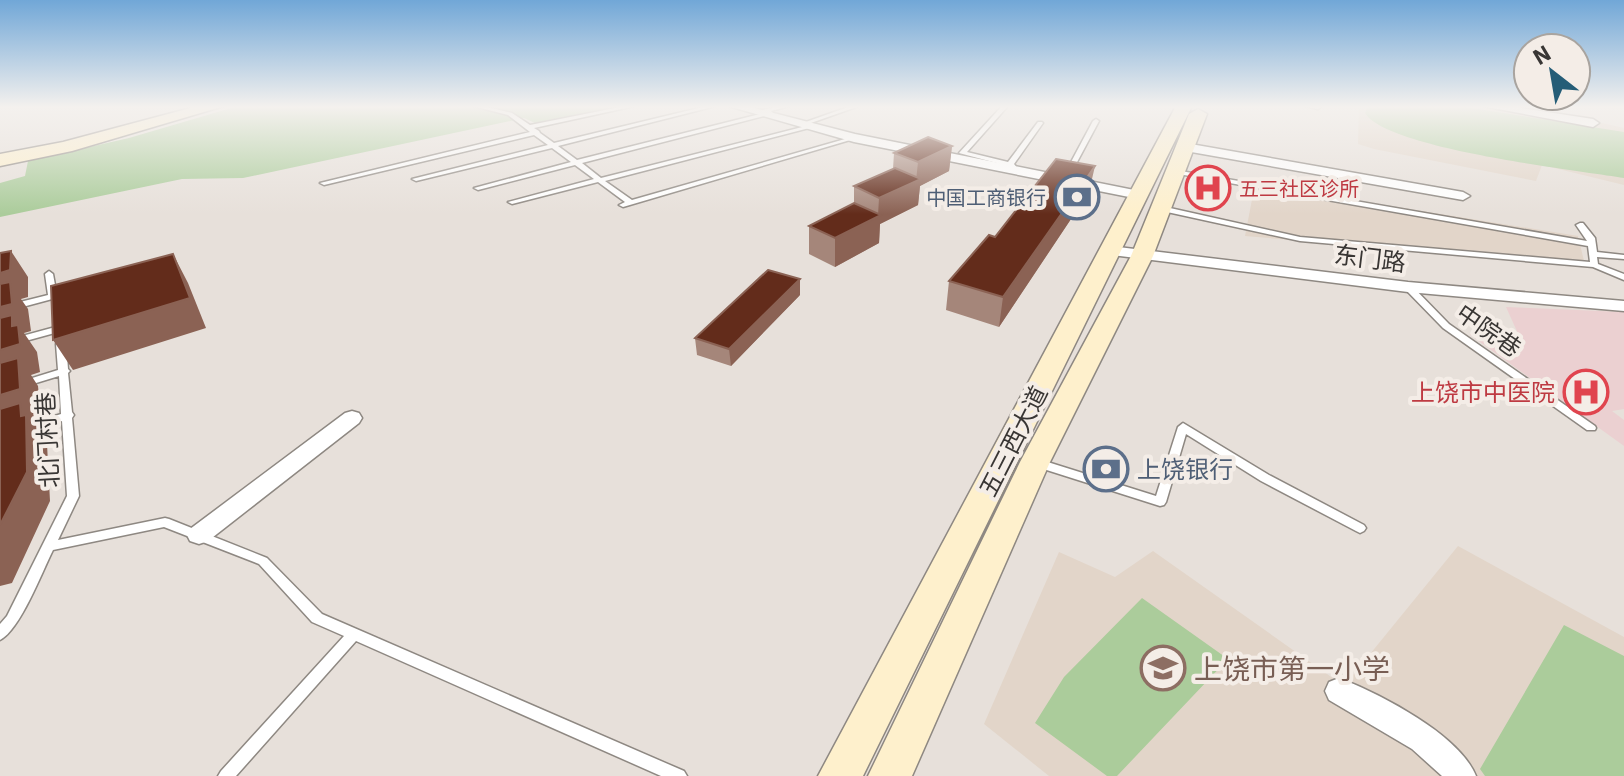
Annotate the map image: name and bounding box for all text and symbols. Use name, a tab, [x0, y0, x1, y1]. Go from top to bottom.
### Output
north arrow	[1512, 32, 1592, 112]
text: N	[1527, 38, 1556, 71]
hospital icon: 五三社区诊所	[1184, 164, 1232, 212]
bank icon: 中国工商银行	[1053, 173, 1101, 221]
place label: 五三社区诊所	[1239, 175, 1359, 202]
place label: 中国工商银行	[926, 184, 1046, 211]
street label: 东门路	[1332, 238, 1408, 278]
street label: 中院巷	[1450, 296, 1528, 364]
hospital icon: 上饶市中医院	[1562, 368, 1610, 416]
place label: 上饶市中医院	[1411, 376, 1555, 408]
street label: 五三西大道	[972, 380, 1054, 502]
street label: 北门村巷	[29, 391, 65, 489]
bank icon: 上饶银行	[1082, 445, 1130, 493]
place label: 上饶银行	[1137, 453, 1233, 485]
school or university icon: 上饶市第一小学	[1139, 644, 1187, 692]
place label: 上饶市第一小学	[1194, 650, 1390, 687]

